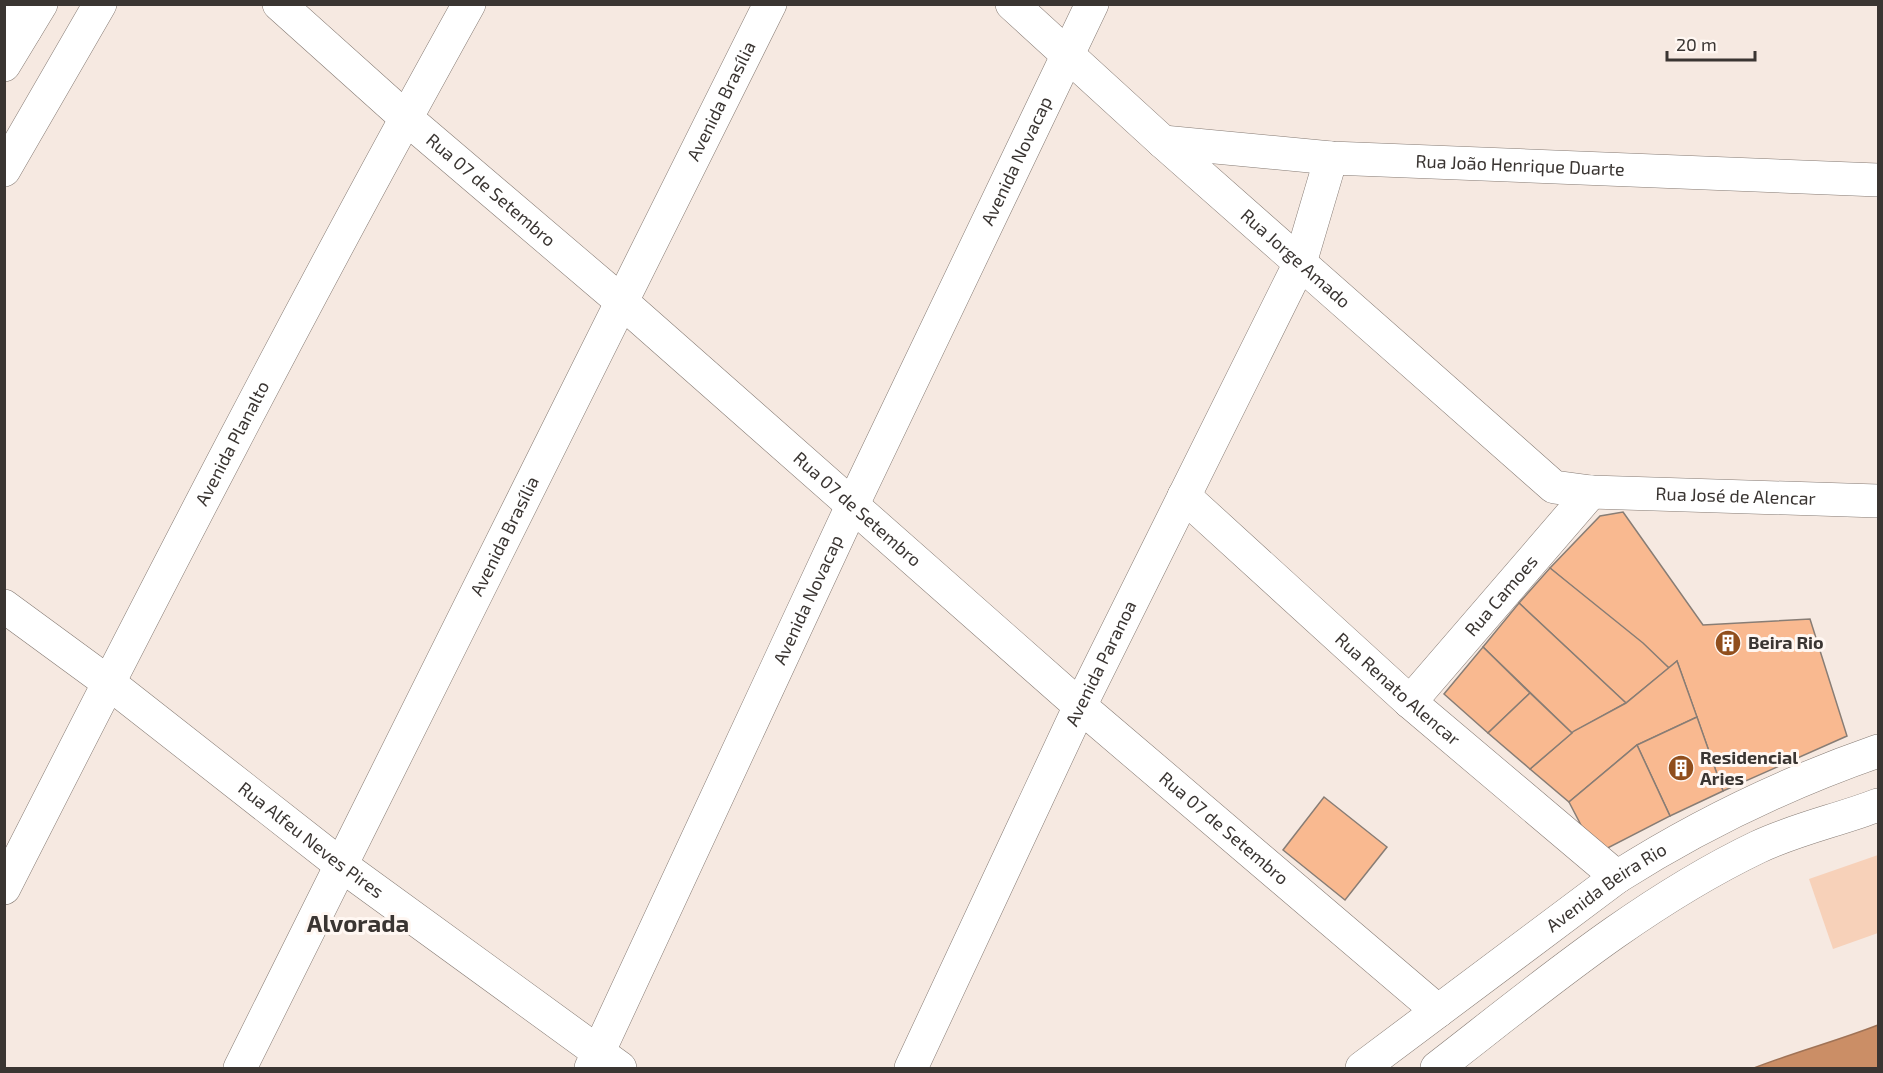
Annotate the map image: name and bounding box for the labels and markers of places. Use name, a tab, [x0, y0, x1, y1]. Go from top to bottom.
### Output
building icon: Beira Rio	[1713, 628, 1743, 658]
place label: Beira Rio	[1748, 631, 1824, 653]
place label: Residencial Aries	[1700, 746, 1798, 789]
building icon: Residencial Aries	[1666, 753, 1696, 783]

